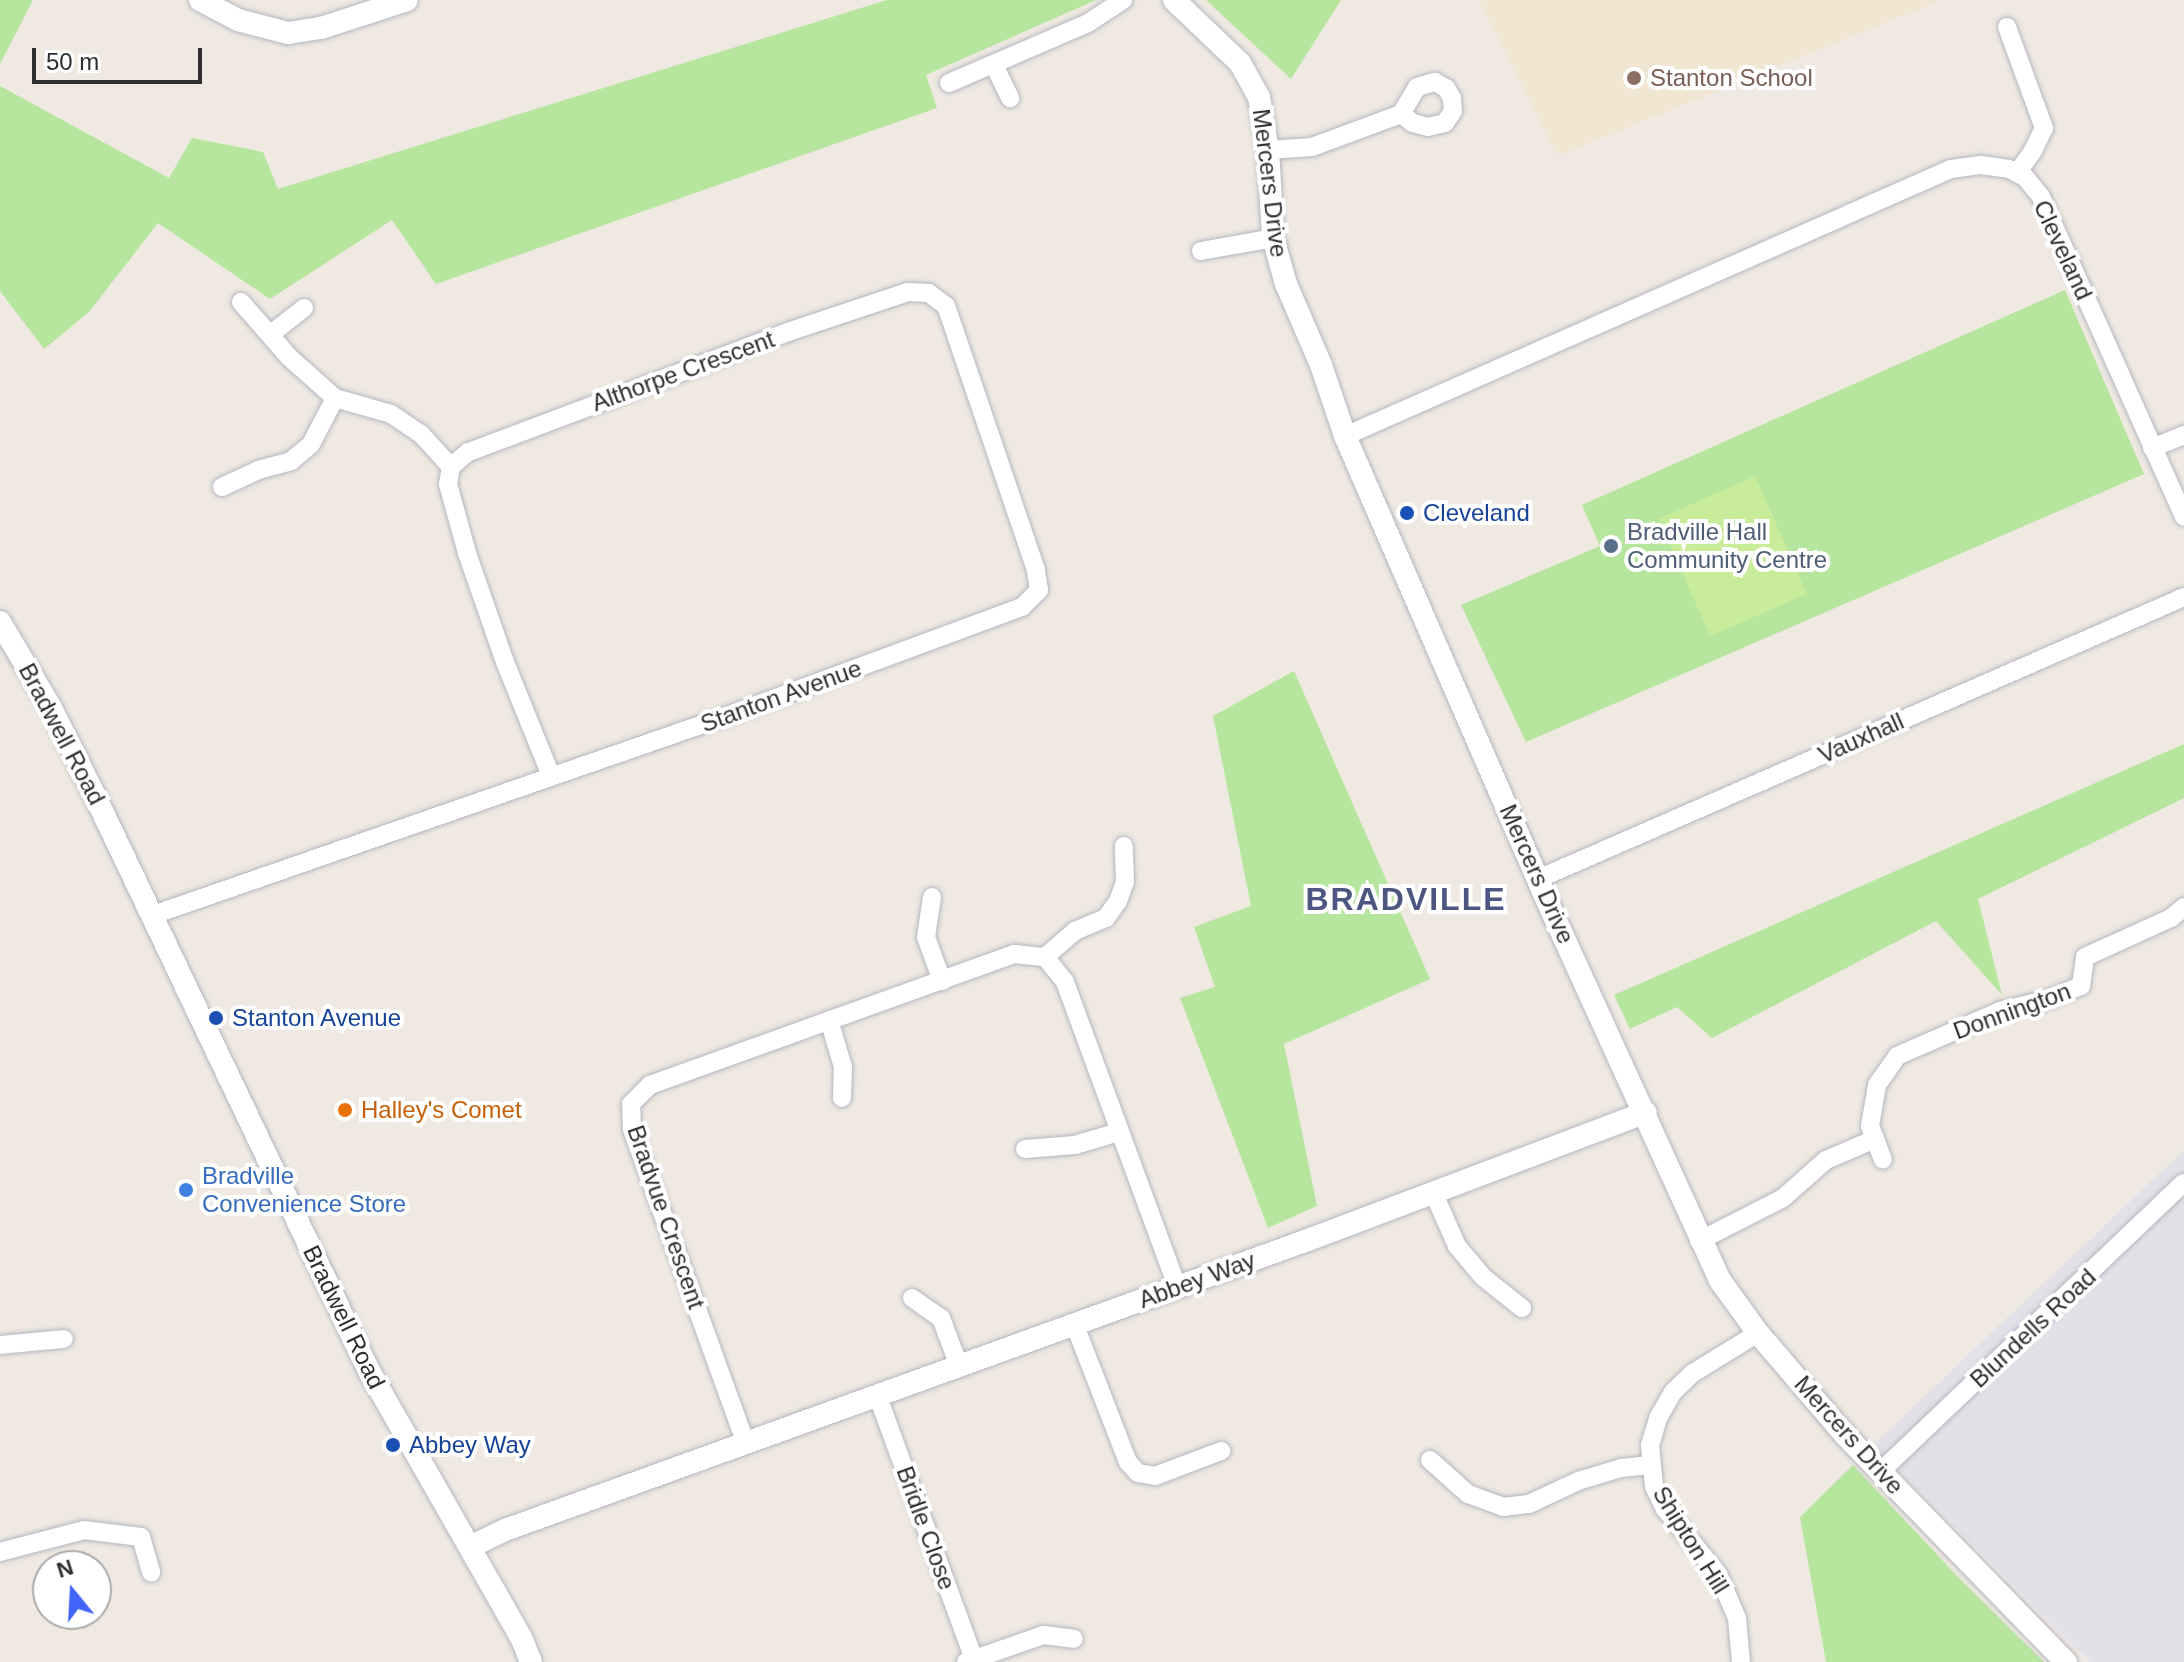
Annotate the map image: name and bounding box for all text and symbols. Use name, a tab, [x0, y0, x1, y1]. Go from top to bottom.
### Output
scale bar	[36, 32, 206, 82]
text: 50 m	[46, 48, 99, 75]
place label: Stanton School	[1650, 64, 1813, 92]
marker: Stanton School	[1625, 69, 1643, 87]
street label: Mercers Drive	[1247, 107, 1293, 259]
street label: Cleveland	[2027, 196, 2099, 304]
street label: Althorpe Crescent	[588, 325, 778, 417]
place label: Cleveland	[1423, 499, 1530, 527]
marker: Cleveland	[1398, 504, 1416, 522]
place label: Bradville Hall Community Centre	[1627, 518, 1827, 574]
marker: Bradville Hall Community Centre	[1602, 537, 1620, 555]
street label: Stanton Avenue	[696, 653, 866, 739]
street label: Bradwell Road	[13, 658, 111, 810]
street label: Vauxhall	[1814, 706, 1908, 770]
street label: Mercers Drive	[1493, 800, 1581, 948]
district label: BRADVILLE	[1305, 880, 1507, 918]
street label: Donnington	[1949, 976, 2075, 1046]
place label: Stanton Avenue	[232, 1004, 402, 1032]
marker: Stanton Avenue	[207, 1009, 225, 1027]
place label: Halley's Comet	[361, 1096, 522, 1124]
marker: Halley's Comet	[336, 1101, 354, 1119]
street label: Bradvue Crescent	[621, 1121, 711, 1313]
place label: Bradville Convenience Store	[202, 1162, 406, 1218]
marker: Bradville Convenience Store	[177, 1181, 195, 1199]
street label: Bradwell Road	[297, 1241, 391, 1393]
street label: Abbey Way	[1135, 1246, 1259, 1314]
street label: Blundells Road	[1964, 1262, 2102, 1394]
street label: Mercers Drive	[1788, 1370, 1910, 1500]
place label: Abbey Way	[409, 1431, 531, 1459]
marker: Abbey Way	[384, 1436, 402, 1454]
street label: Bridle Close	[890, 1462, 962, 1594]
street label: Shipton Hill	[1647, 1481, 1735, 1599]
north arrow	[32, 1550, 112, 1630]
text: N	[54, 1554, 76, 1583]

